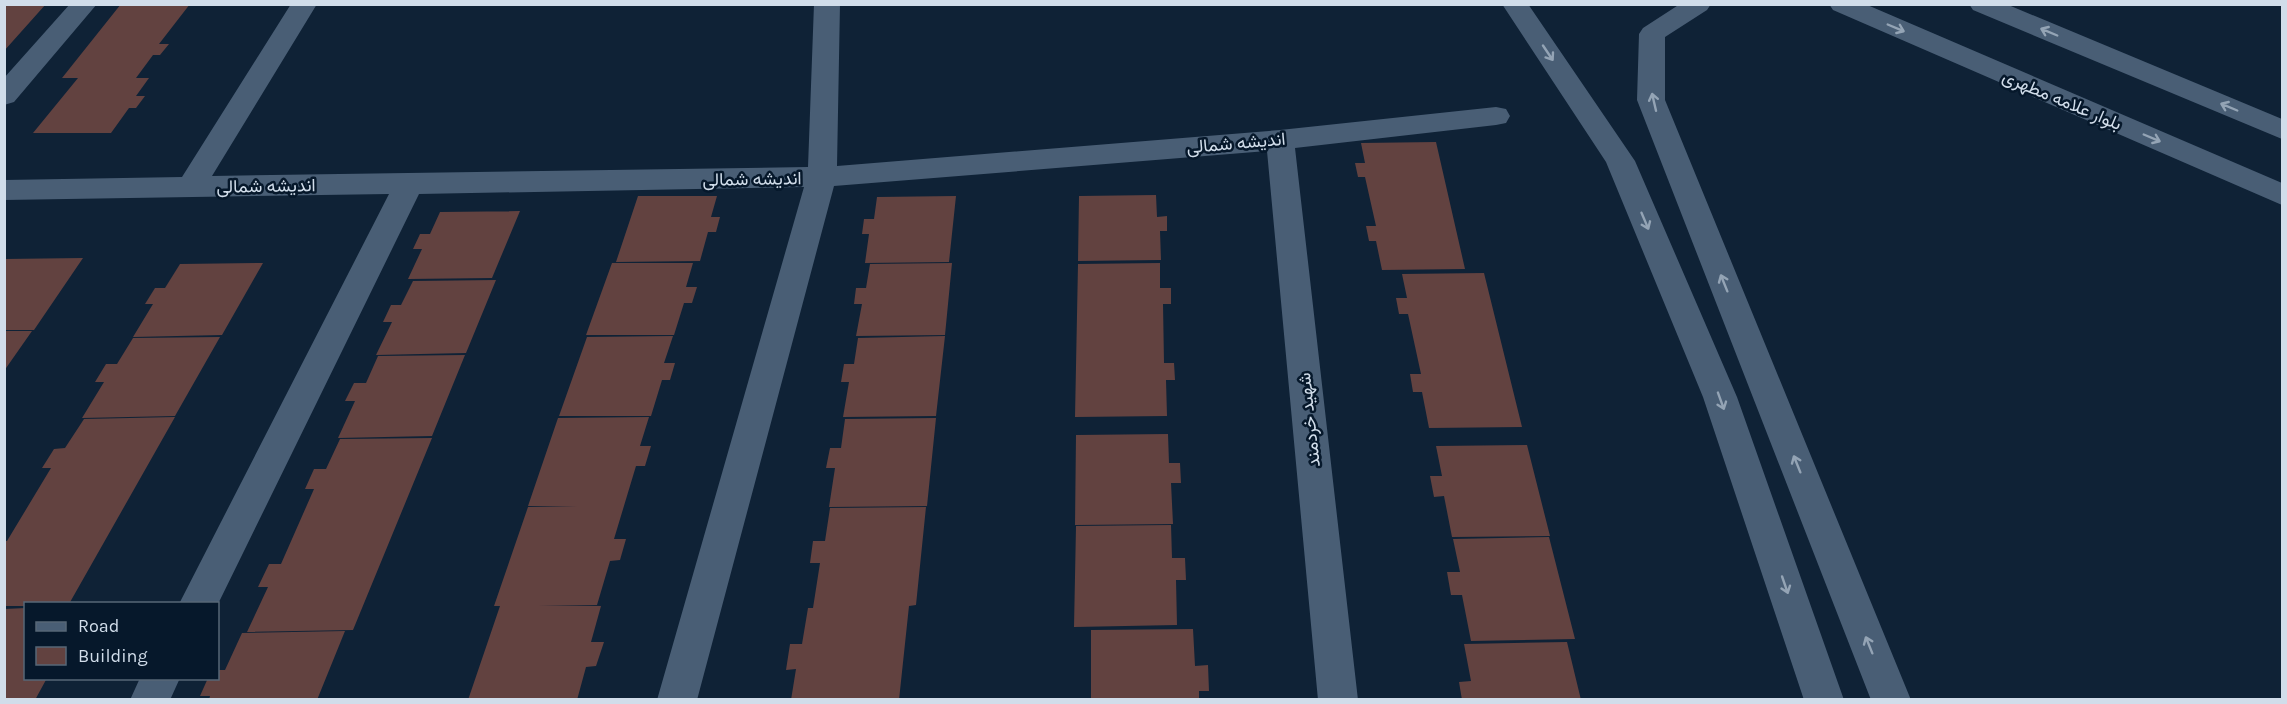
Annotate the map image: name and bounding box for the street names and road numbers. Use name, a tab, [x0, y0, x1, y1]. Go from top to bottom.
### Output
street label: بلوار علامه مطهری	[1999, 65, 2125, 135]
street label: اندیشه شمالی	[1186, 128, 1286, 158]
street label: اندیشه شمالی	[702, 167, 802, 191]
street label: اندیشه شمالی	[216, 174, 316, 198]
street label: شهید خردمند	[1293, 372, 1325, 468]

